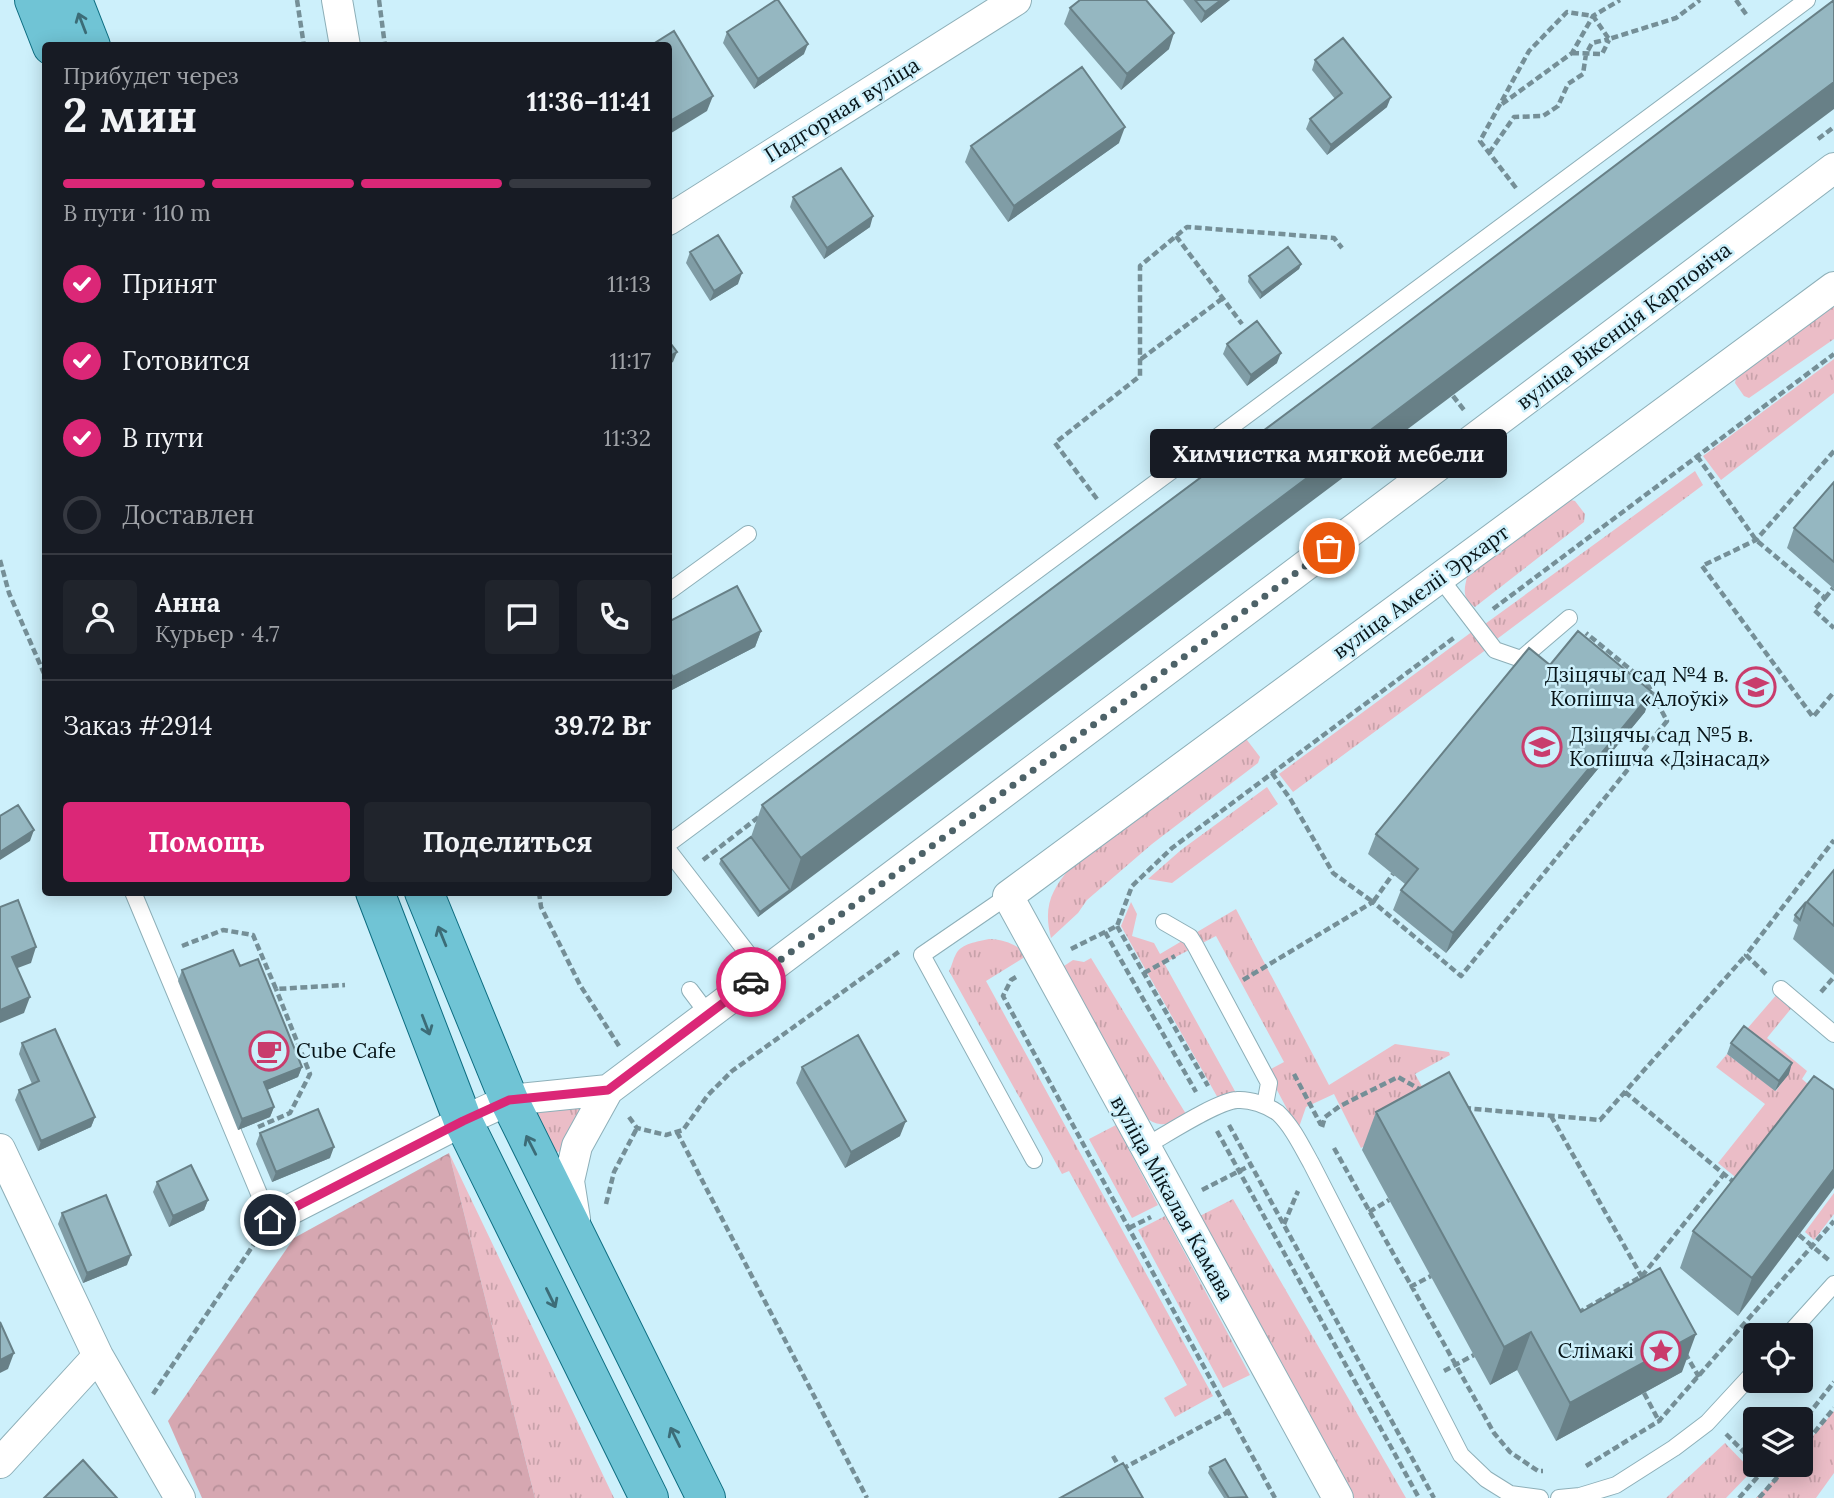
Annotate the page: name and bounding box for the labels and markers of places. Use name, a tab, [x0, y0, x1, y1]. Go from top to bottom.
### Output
callout: Химчистка мягкой мебели	[1150, 429, 1508, 478]
pin	[1299, 518, 1359, 578]
place label: Дзіцячы сад №4 в. Копішча «Алоўкі»	[1545, 661, 1729, 712]
school or university icon: Дзіцячы сад №4 в. Копішча «Алоўкі»	[1735, 666, 1777, 708]
place label: Дзіцячы сад №5 в. Копішча «Дзінасад»	[1569, 721, 1770, 772]
school or university icon: Дзіцячы сад №5 в. Копішча «Дзінасад»	[1521, 726, 1563, 768]
cafe icon: Cube Cafe	[248, 1030, 290, 1072]
place label: Cube Cafe	[296, 1037, 396, 1064]
pin	[240, 1190, 300, 1250]
place icon: Слімакі	[1640, 1330, 1682, 1372]
place label: Слімакі	[1557, 1337, 1634, 1364]

